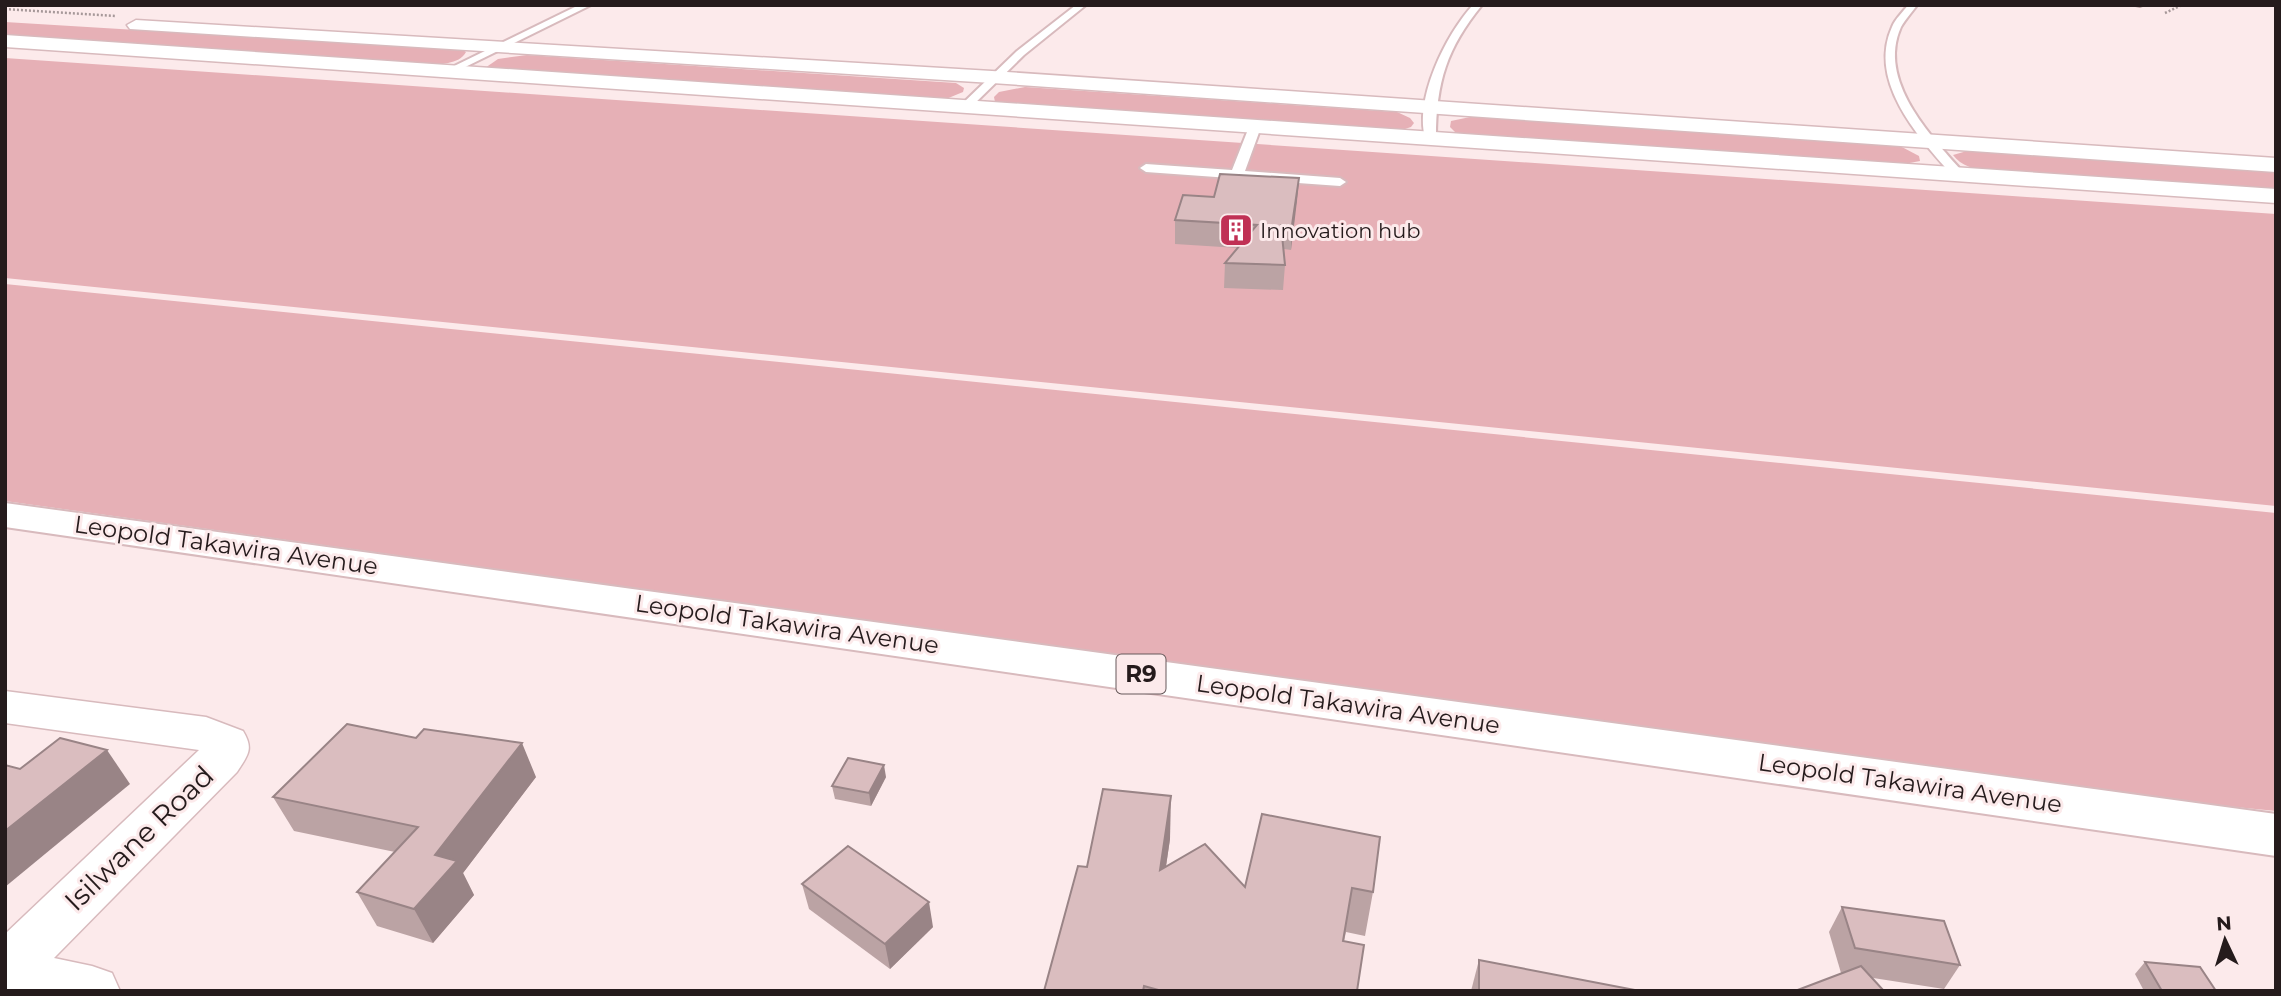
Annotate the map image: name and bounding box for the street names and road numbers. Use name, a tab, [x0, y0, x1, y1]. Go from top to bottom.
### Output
street label: Leopold Takawira Avenue	[72, 509, 380, 581]
street label: Leopold Takawira Avenue	[633, 588, 941, 660]
road number: R9	[1116, 654, 1166, 694]
street label: Leopold Takawira Avenue	[1194, 668, 1502, 740]
street label: Leopold Takawira Avenue	[1756, 747, 2064, 819]
street label: Isilwane Road	[57, 758, 221, 918]

